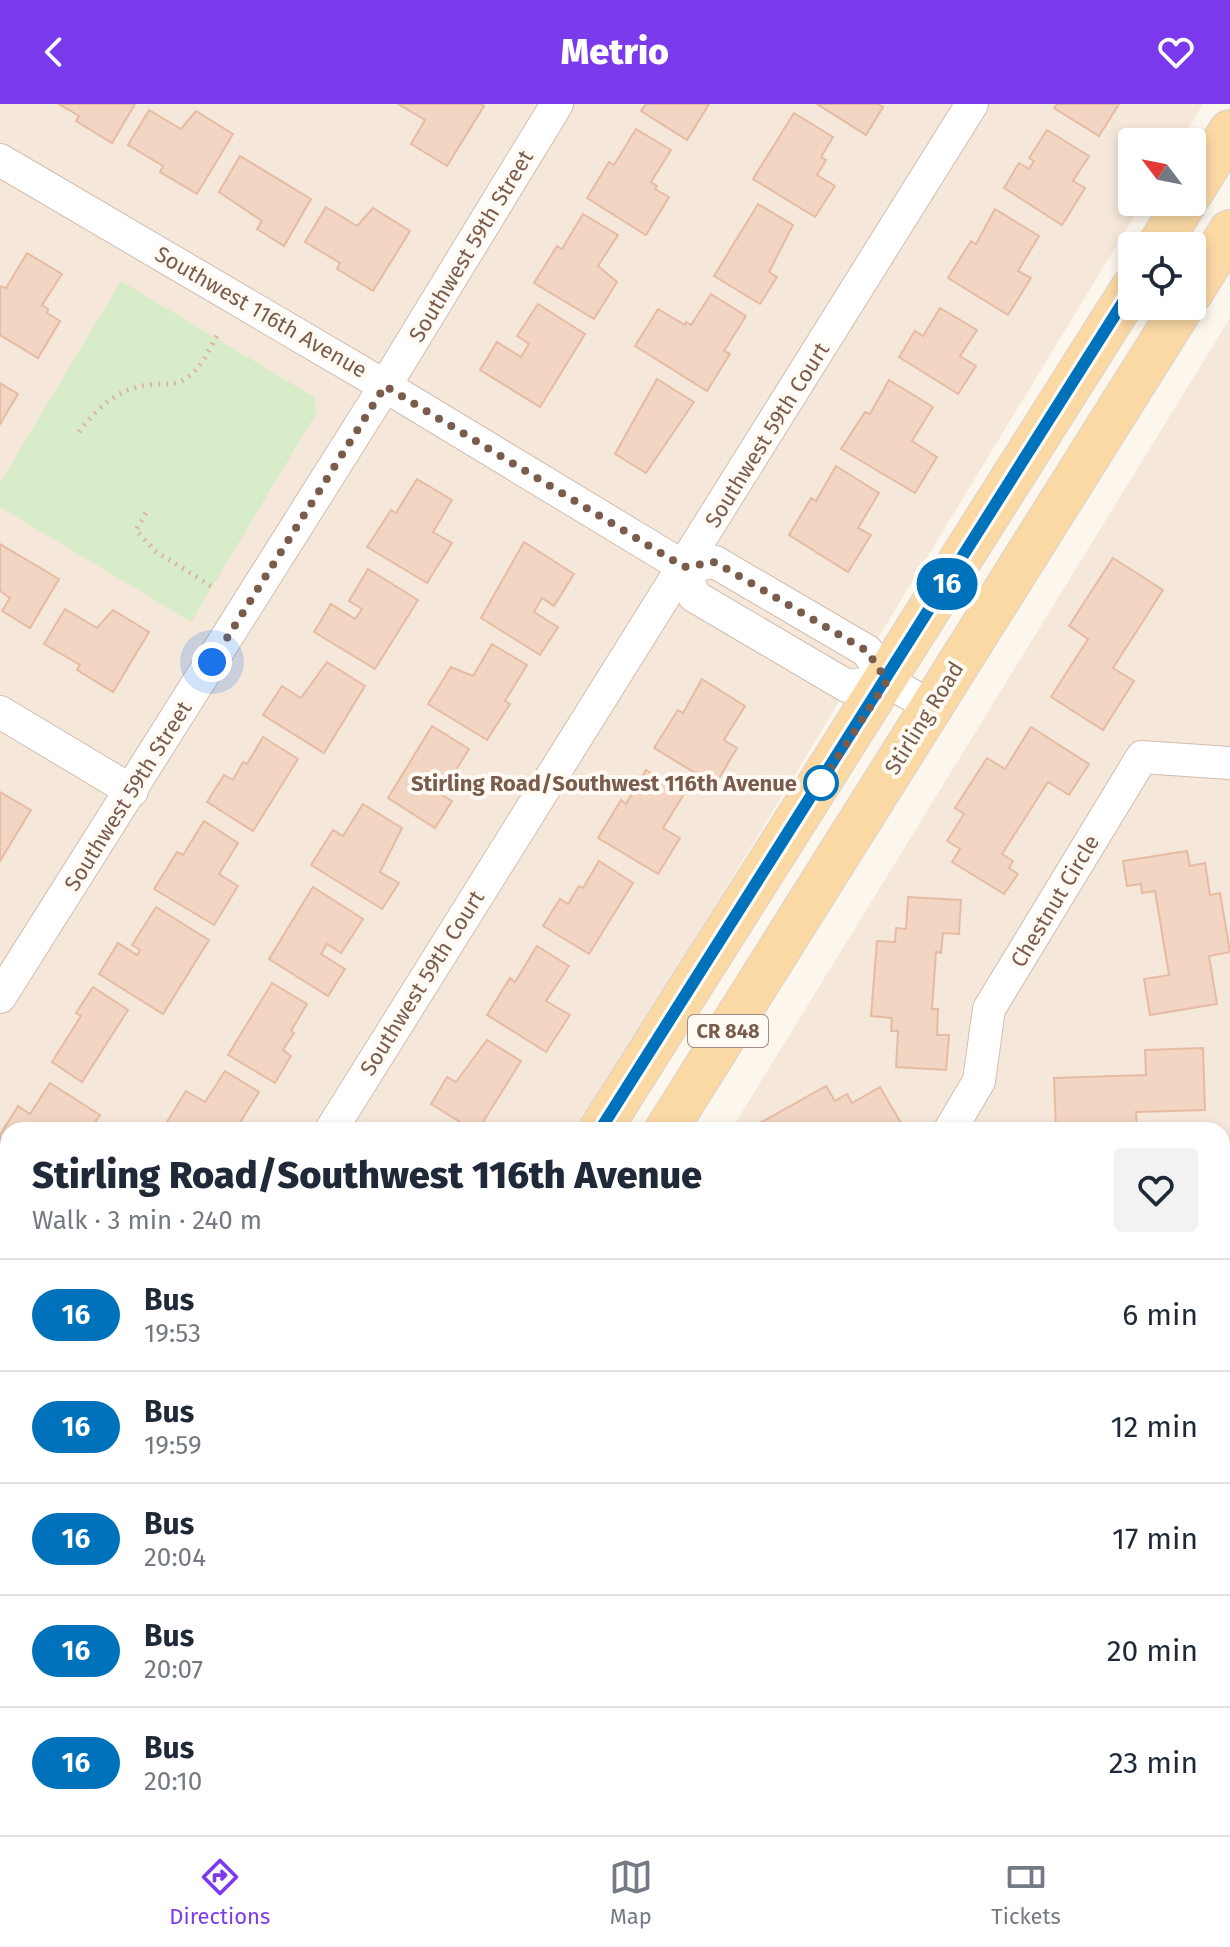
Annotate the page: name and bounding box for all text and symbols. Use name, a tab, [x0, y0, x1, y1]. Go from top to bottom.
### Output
icon: back	[32, 30, 76, 74]
text: Metrio	[561, 30, 669, 74]
icon: heart	[1154, 30, 1198, 74]
north arrow	[1118, 128, 1206, 216]
map controls	[1118, 128, 1206, 320]
street label: Southwest 59th Street	[403, 145, 539, 347]
button: locate	[1118, 232, 1206, 320]
street label: Southwest 116th Avenue	[150, 240, 372, 384]
street label: Southwest 59th Court	[699, 337, 835, 533]
line badge: 16	[911, 558, 983, 610]
text: 16	[933, 567, 961, 600]
your location	[192, 642, 232, 682]
street label: Stirling Road	[879, 656, 969, 780]
street label: Southwest 59th Street	[59, 696, 197, 896]
marker: Stirling Road/Southwest 116th Avenue	[804, 766, 838, 800]
place label: Stirling Road/Southwest 116th Avenue	[411, 770, 797, 797]
street label: Chestnut Circle	[1005, 830, 1105, 972]
street label: Southwest 59th Court	[354, 885, 490, 1081]
road number: CR 848	[688, 1015, 768, 1047]
button: heart	[1114, 1148, 1198, 1232]
text: Stirling Road/Southwest 116th Avenue	[32, 1152, 702, 1198]
text: Walk · 3 min · 240 m	[32, 1205, 262, 1236]
text: Bus	[144, 1282, 194, 1318]
text: 6 min	[1122, 1297, 1198, 1333]
text: 16	[62, 1298, 90, 1331]
text: 19:53	[144, 1318, 201, 1349]
text: Bus	[144, 1394, 194, 1430]
text: 12 min	[1110, 1409, 1198, 1445]
text: 16	[62, 1410, 90, 1443]
text: 19:59	[144, 1430, 202, 1461]
text: Bus	[144, 1506, 194, 1542]
text: 17 min	[1112, 1521, 1198, 1557]
text: 16	[62, 1522, 90, 1555]
text: 20:04	[144, 1542, 206, 1573]
text: Bus	[144, 1618, 194, 1654]
text: 20 min	[1107, 1633, 1198, 1669]
text: 16	[62, 1634, 90, 1667]
text: 20:07	[144, 1654, 203, 1685]
text: Bus	[144, 1730, 194, 1766]
text: 23 min	[1109, 1745, 1198, 1781]
text: 16	[62, 1746, 90, 1779]
text: 20:10	[144, 1766, 202, 1797]
tab: Directions	[169, 1855, 270, 1930]
tab: Map	[609, 1855, 653, 1930]
tab: Tickets	[991, 1855, 1061, 1930]

